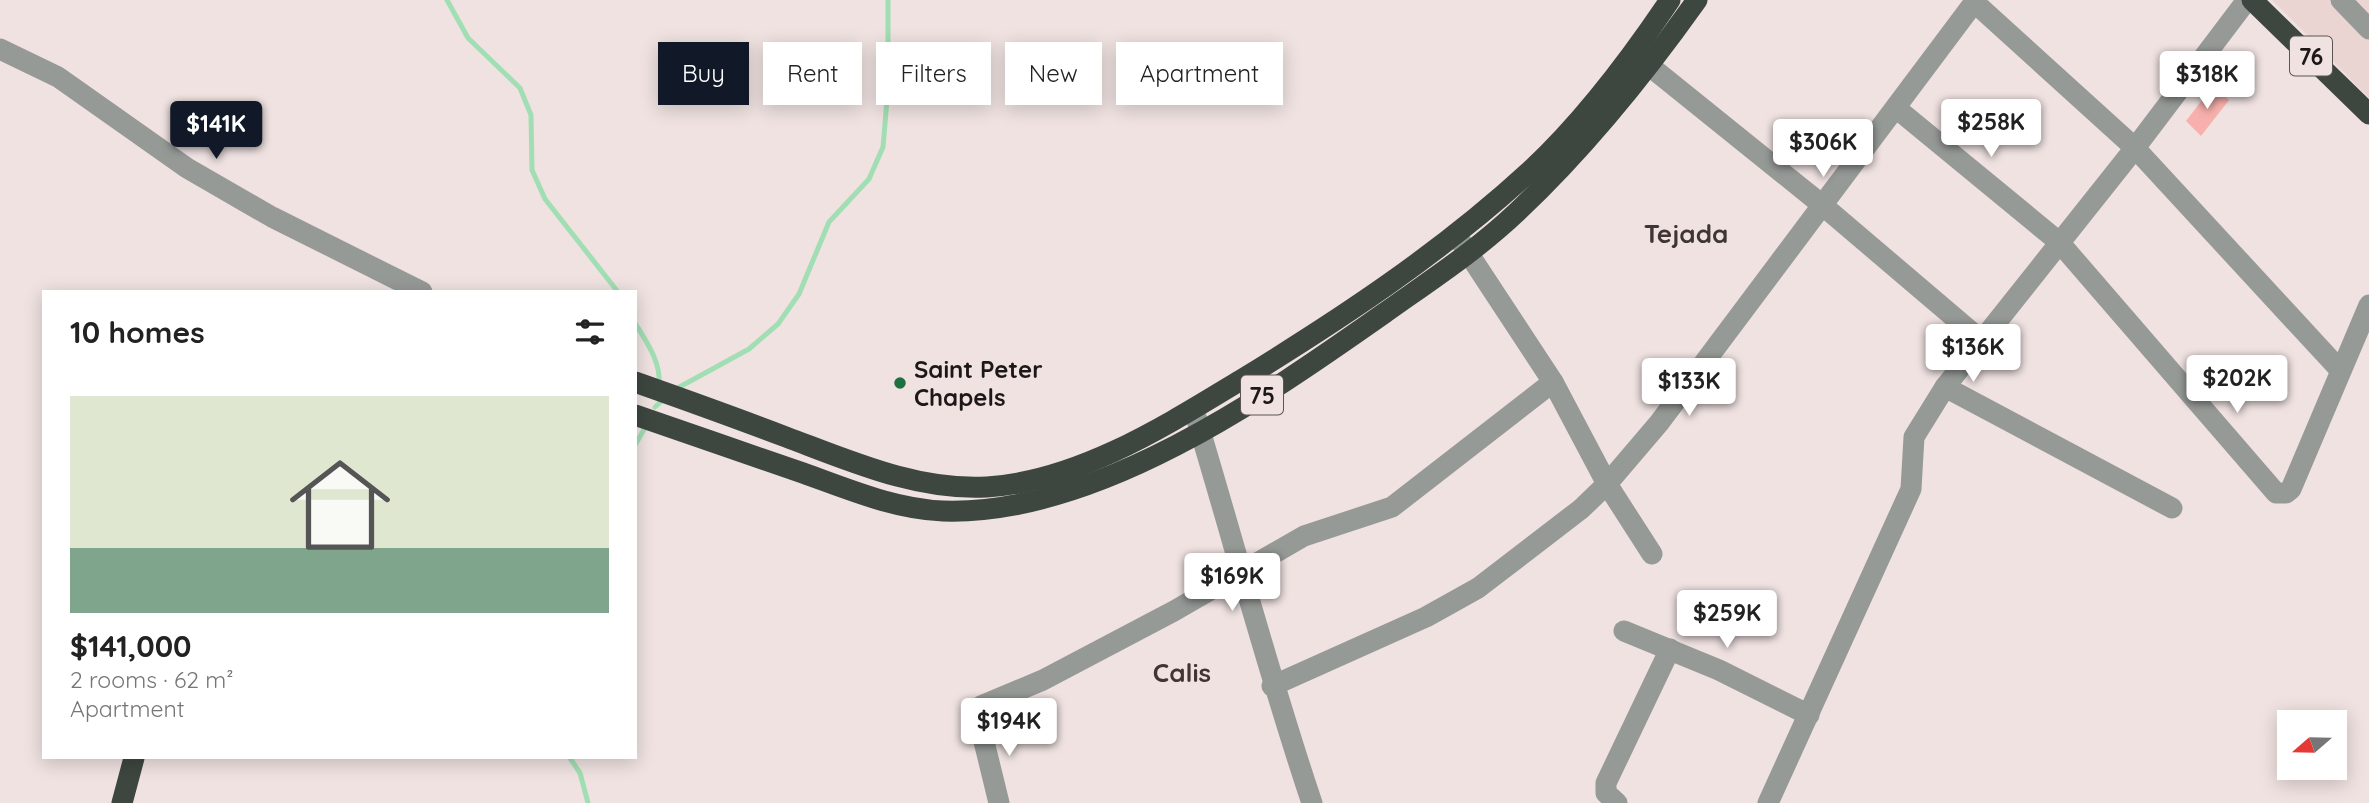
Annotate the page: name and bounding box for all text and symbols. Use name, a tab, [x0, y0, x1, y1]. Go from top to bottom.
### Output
road number: 76	[2290, 36, 2332, 76]
chip: Buy	[658, 42, 749, 105]
chip: Rent	[763, 42, 862, 105]
chip: Filters	[876, 42, 991, 105]
chip: New	[1005, 42, 1102, 105]
chip: Apartment	[1116, 42, 1283, 105]
pin: $318K	[2158, 52, 2256, 111]
text: $318K	[2176, 59, 2238, 88]
pin: $258K	[1942, 100, 2040, 159]
pin: $141K	[167, 102, 265, 161]
text: $258K	[1957, 107, 2025, 136]
text: $141K	[186, 109, 246, 138]
pin: $306K	[1774, 120, 1872, 179]
text: $306K	[1789, 127, 1857, 156]
district label: Tejada	[1644, 217, 1728, 250]
text: 10 homes	[70, 313, 205, 351]
icon: filters	[571, 313, 609, 351]
pin: $136K	[1924, 324, 2022, 384]
text: $136K	[1942, 332, 2004, 361]
place label: Saint Peter Chapels	[914, 354, 1043, 412]
pin: $202K	[2188, 356, 2286, 415]
pin: $133K	[1640, 358, 1738, 418]
text: $202K	[2202, 363, 2272, 392]
text: $133K	[1658, 366, 1720, 395]
marker: Saint Peter Chapels	[892, 375, 908, 391]
road number: 75	[1241, 376, 1283, 414]
icon: home	[277, 442, 403, 568]
pin: $169K	[1183, 554, 1281, 613]
text: $169K	[1200, 561, 1264, 590]
pin: $259K	[1678, 590, 1776, 650]
text: $259K	[1693, 598, 1761, 627]
text: $141,000	[70, 627, 192, 665]
district label: Calis	[1153, 656, 1211, 689]
text: 2 rooms · 62 m²	[70, 665, 234, 694]
text: Apartment	[70, 694, 184, 723]
pin: $194K	[960, 698, 1058, 758]
text: $194K	[977, 706, 1041, 735]
north arrow	[2277, 710, 2347, 780]
map controls	[2277, 710, 2347, 780]

